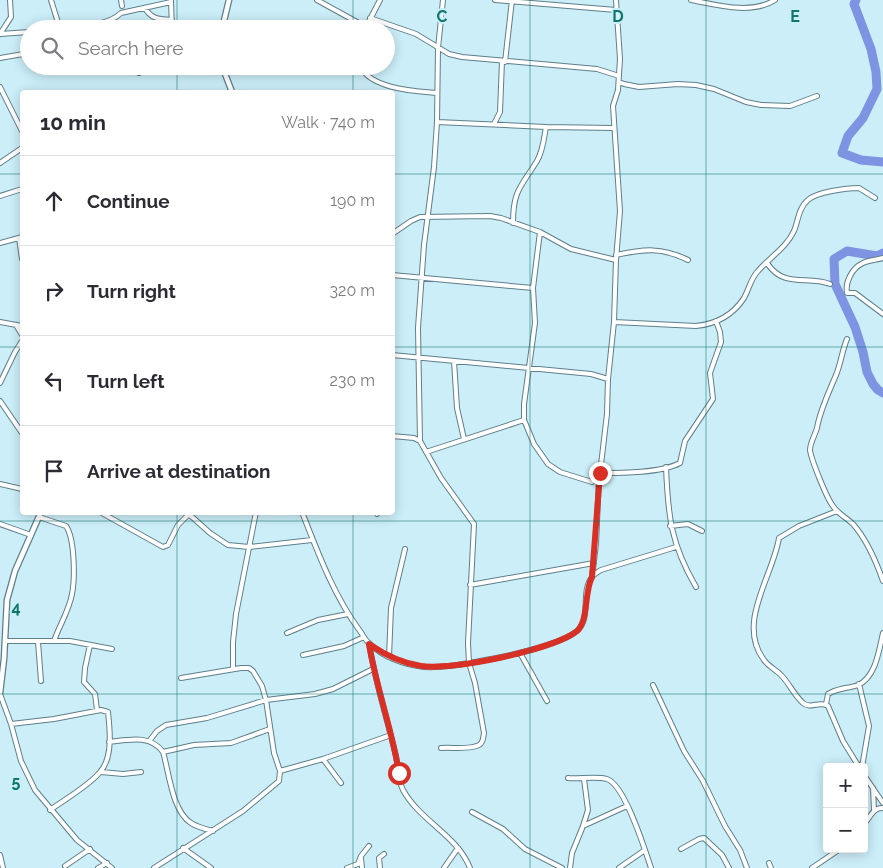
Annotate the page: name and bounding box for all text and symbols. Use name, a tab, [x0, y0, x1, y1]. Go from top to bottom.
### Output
text: C	[437, 7, 448, 26]
text: D	[612, 7, 624, 26]
text: E	[790, 7, 800, 26]
search box	[20, 20, 395, 75]
icon: search	[38, 34, 66, 62]
text: Search here	[78, 37, 184, 59]
text: 10 min	[40, 110, 106, 135]
text: Walk · 740 m	[281, 113, 375, 132]
icon: ahead	[40, 187, 68, 215]
text: Continue	[87, 190, 170, 212]
text: 190 m	[330, 191, 375, 210]
icon: right	[40, 277, 68, 305]
text: Turn right	[87, 280, 176, 302]
text: 320 m	[330, 281, 375, 300]
icon: left	[40, 367, 68, 395]
text: Turn left	[87, 370, 164, 392]
text: 230 m	[330, 371, 375, 390]
icon: arrive	[40, 457, 68, 485]
text: Arrive at destination	[87, 460, 271, 482]
route end	[589, 462, 612, 485]
text: 4	[11, 598, 21, 617]
route start	[388, 762, 411, 785]
map controls	[823, 763, 868, 853]
button: +	[823, 763, 868, 808]
text: 5	[12, 772, 21, 791]
button: −	[823, 808, 868, 853]

